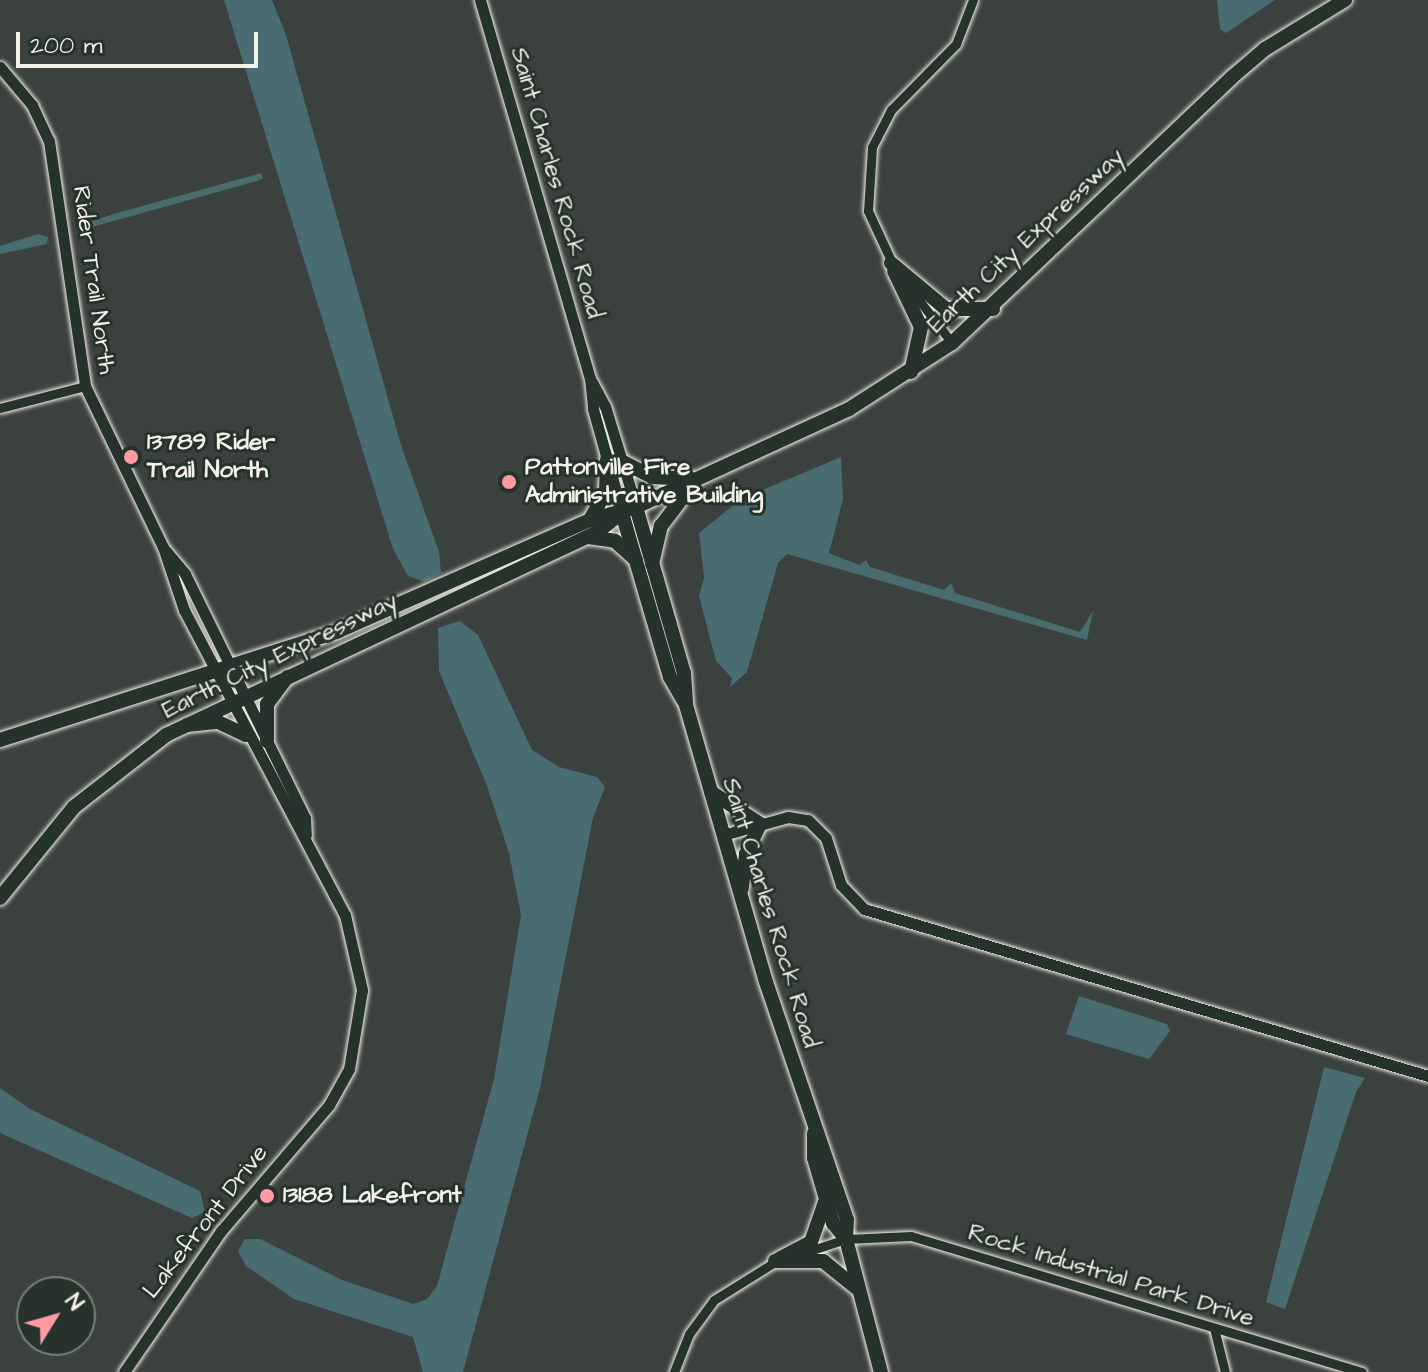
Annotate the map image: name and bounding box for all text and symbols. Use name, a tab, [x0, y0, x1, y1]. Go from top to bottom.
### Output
scale bar	[20, 16, 262, 66]
text: 200 m	[30, 29, 102, 63]
street label: Saint Charles Rock Road	[503, 44, 609, 322]
street label: Earth City Expressway	[922, 143, 1130, 339]
street label: Rider Trail North	[66, 184, 120, 376]
place label: 13789 Rider Trail North	[147, 429, 275, 485]
marker: 13789 Rider Trail North	[122, 448, 140, 466]
place label: Pattonville Fire Administrative Building	[525, 454, 763, 510]
marker: Pattonville Fire Administrative Building	[500, 473, 518, 491]
street label: Earth City Expressway	[158, 587, 402, 725]
street label: Saint Charles Rock Road	[715, 775, 825, 1051]
street label: Lakefront Drive	[137, 1140, 275, 1304]
place label: 13188 Lakefront	[283, 1182, 461, 1210]
marker: 13188 Lakefront	[258, 1187, 276, 1205]
street label: Rock Industrial Park Drive	[965, 1219, 1257, 1333]
north arrow	[16, 1276, 96, 1356]
text: N	[57, 1288, 90, 1317]

